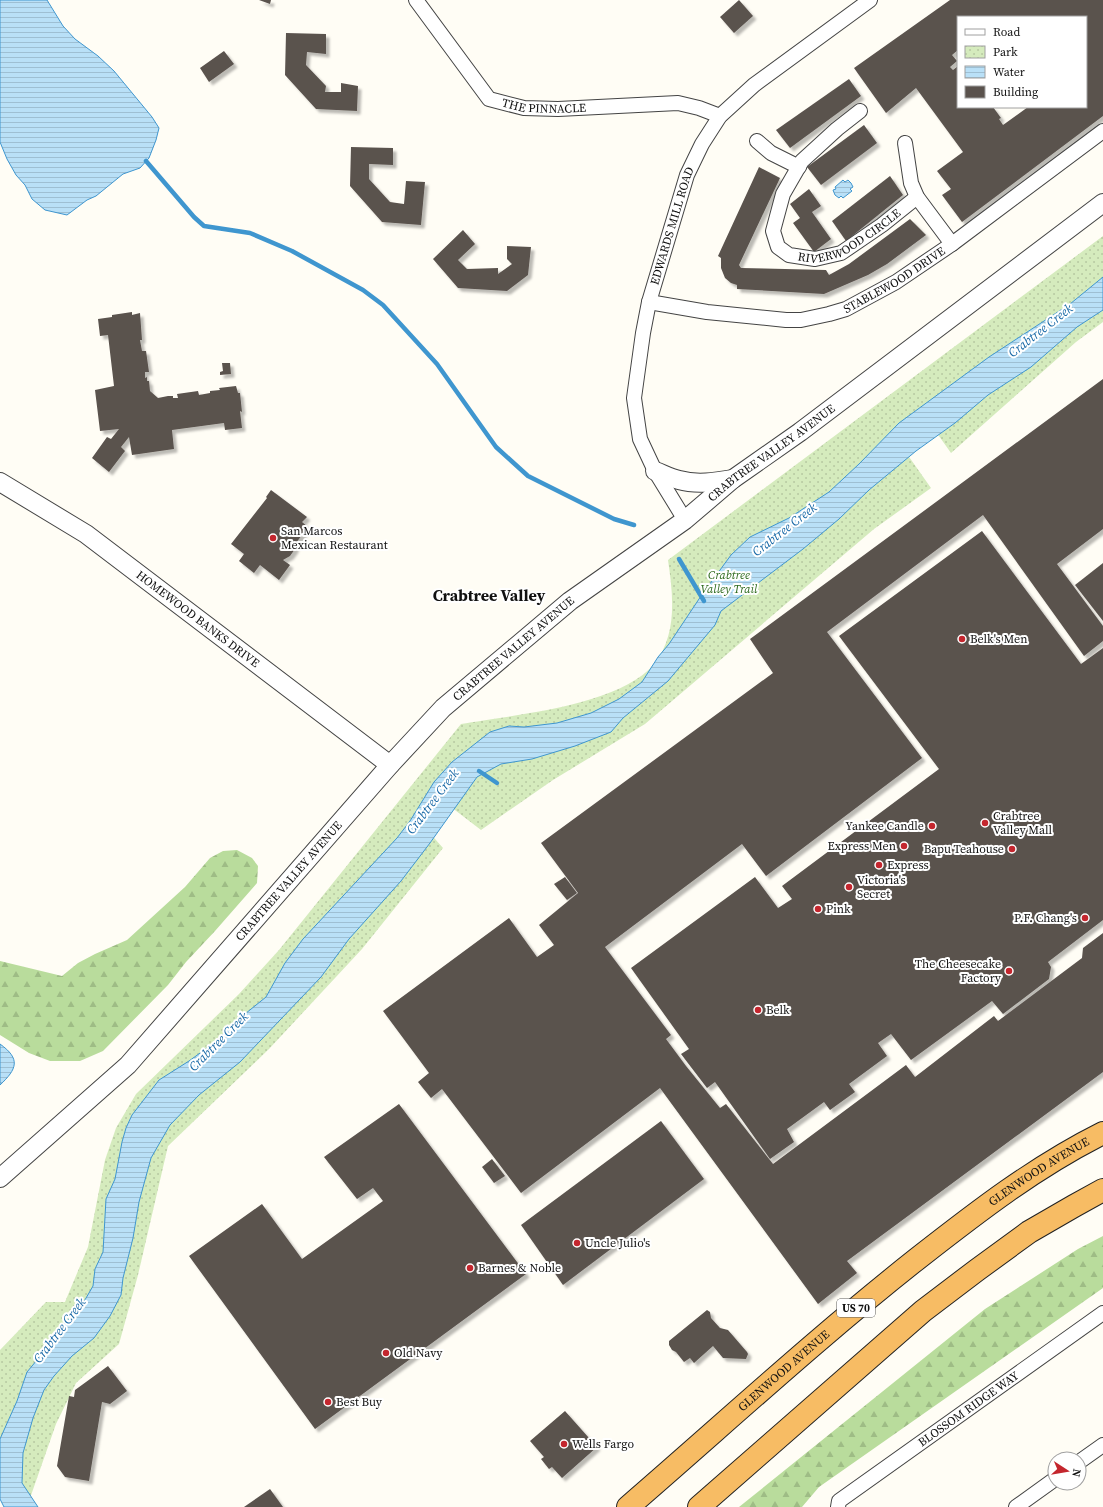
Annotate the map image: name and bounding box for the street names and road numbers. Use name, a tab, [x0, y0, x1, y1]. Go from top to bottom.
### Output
street label: THE PINNACLE	[500, 95, 587, 117]
street label: EDWARDS MILL ROAD	[647, 164, 698, 287]
street label: RIVERWOOD CIRCLE	[797, 205, 904, 267]
street label: STABLEWOOD DRIVE	[841, 243, 948, 317]
street label: CRABTREE VALLEY AVENUE	[704, 400, 838, 505]
street label: HOMEWOOD BANKS DRIVE	[133, 567, 263, 671]
street label: CRABTREE VALLEY AVENUE	[449, 593, 578, 705]
street label: CRABTREE VALLEY AVENUE	[232, 818, 346, 944]
street label: GLENWOOD AVENUE	[985, 1134, 1092, 1210]
road number: US 70	[837, 1299, 875, 1317]
street label: GLENWOOD AVENUE	[734, 1326, 833, 1415]
street label: BLOSSOM RIDGE WAY	[915, 1367, 1022, 1450]

